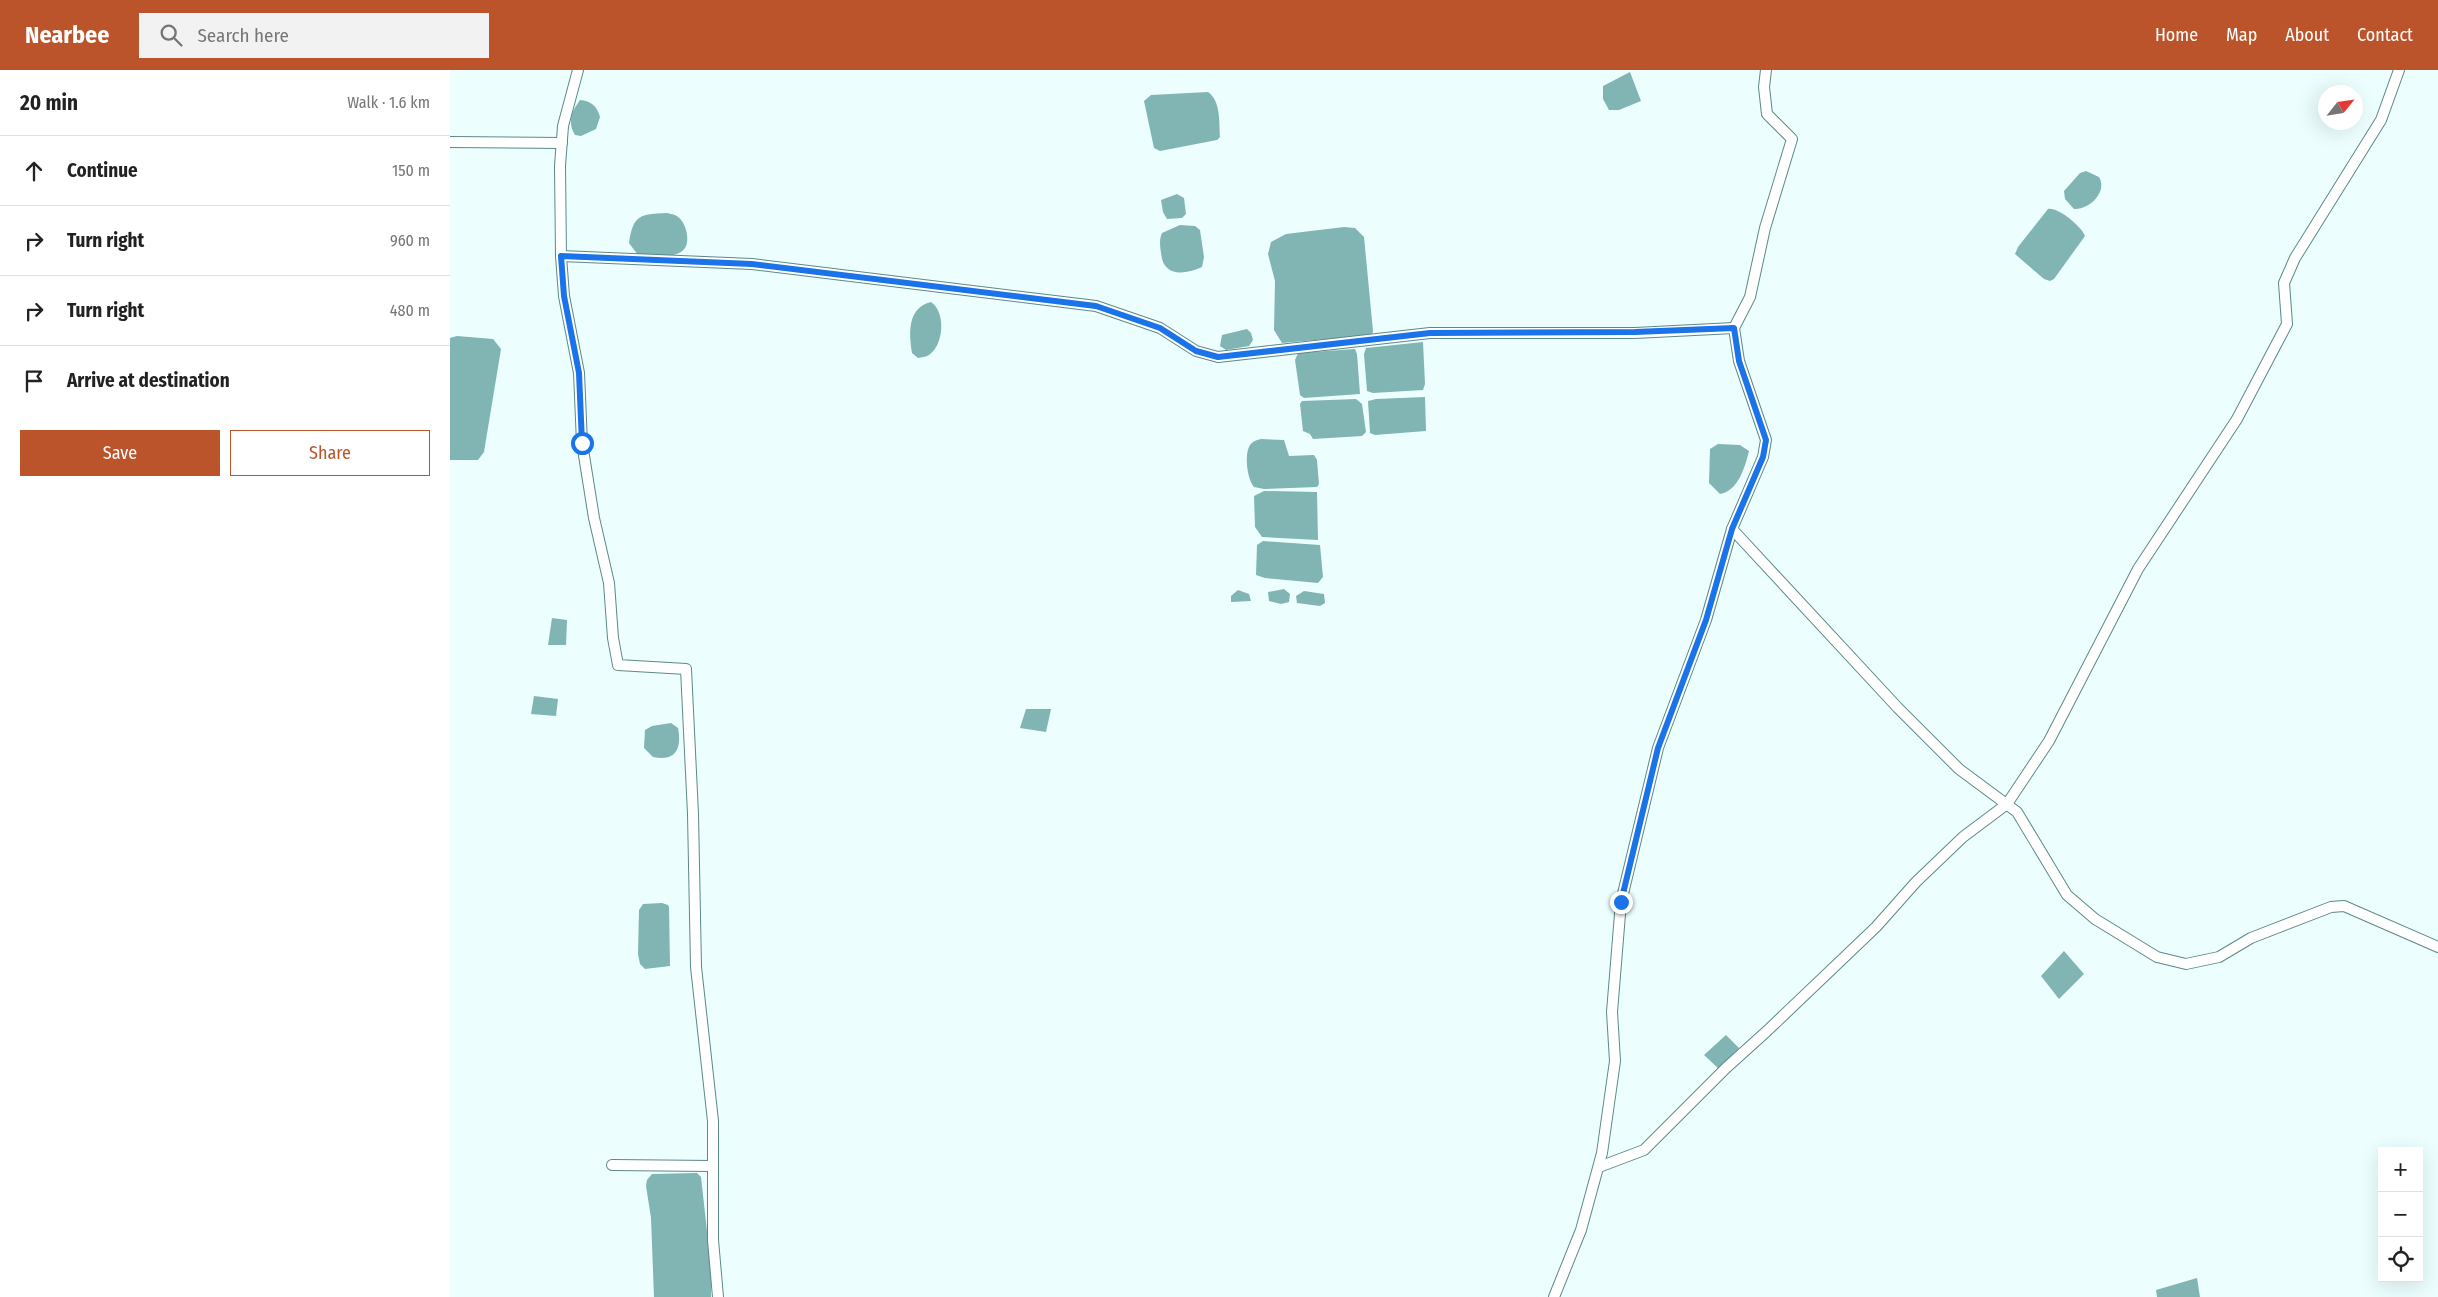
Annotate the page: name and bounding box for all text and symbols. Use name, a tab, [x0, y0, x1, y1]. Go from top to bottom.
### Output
search box	[139, 13, 489, 58]
text: Nearbee	[25, 21, 109, 49]
icon: search	[157, 21, 185, 49]
text: Search here	[197, 24, 289, 47]
text: Home	[2155, 24, 2198, 46]
text: Map	[2226, 24, 2257, 46]
text: About	[2285, 24, 2329, 46]
text: Contact	[2357, 24, 2413, 46]
north arrow	[2318, 85, 2363, 130]
text: 20 min	[20, 90, 78, 116]
text: Walk · 1.6 km	[347, 93, 430, 112]
icon: ahead	[20, 157, 48, 185]
text: Continue	[67, 159, 138, 182]
text: 150 m	[392, 161, 430, 180]
icon: right	[20, 227, 48, 255]
text: Turn right	[67, 229, 144, 252]
text: 960 m	[390, 231, 430, 250]
icon: right	[20, 297, 48, 325]
text: Turn right	[67, 299, 144, 322]
text: 480 m	[390, 301, 430, 320]
icon: arrive	[20, 367, 48, 395]
text: Arrive at destination	[67, 369, 230, 392]
button: Save	[20, 430, 220, 476]
button: Share	[230, 430, 430, 476]
route start	[571, 432, 594, 455]
route end	[1610, 891, 1633, 914]
map controls	[2378, 1147, 2423, 1282]
button: +	[2378, 1147, 2423, 1192]
button: −	[2378, 1192, 2423, 1237]
button: locate	[2378, 1237, 2423, 1282]

